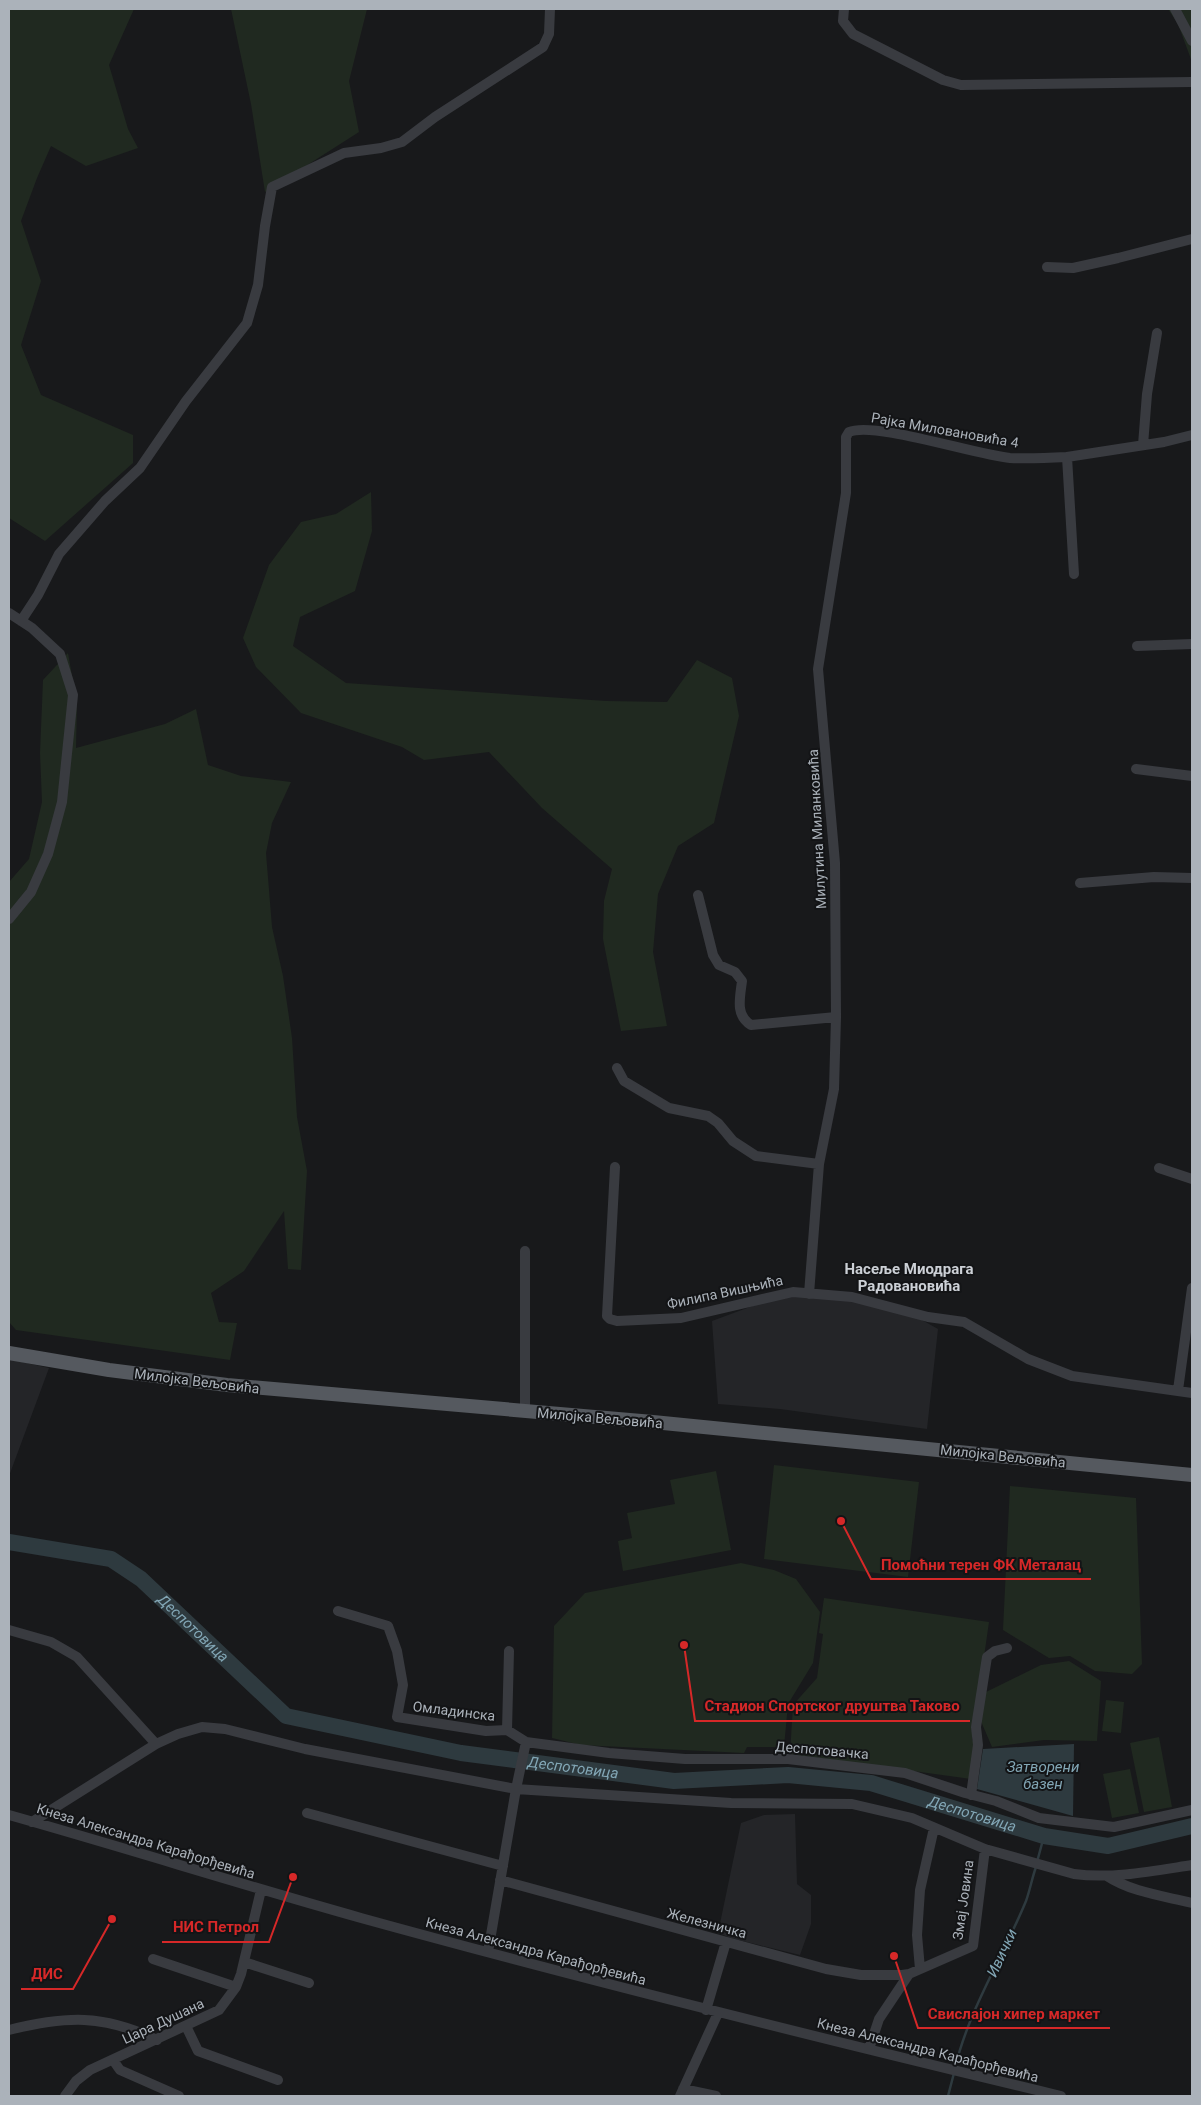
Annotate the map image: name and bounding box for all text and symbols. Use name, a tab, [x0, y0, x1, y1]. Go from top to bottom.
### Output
street label: Рајка Миловановића 4	[870, 409, 1020, 451]
street label: Милутина Миланковића	[805, 749, 829, 909]
district label: Насеље Миодрага Радовановића	[845, 1260, 974, 1295]
street label: Филипа Вишњића	[666, 1272, 784, 1312]
street label: Милојка Вељовића	[133, 1365, 261, 1397]
street label: Милојка Вељовића	[537, 1405, 663, 1431]
street label: Милојка Вељовића	[939, 1441, 1067, 1471]
callout: Помоћни терен ФК Металац	[871, 1549, 1091, 1579]
text: Помоћни терен ФК Металац	[881, 1556, 1081, 1574]
water label: Деспотовица	[153, 1590, 232, 1666]
callout: Стадион Спортског друштва Таково	[695, 1691, 970, 1721]
text: Стадион Спортског друштва Таково	[704, 1697, 960, 1715]
street label: Омладинска	[412, 1698, 496, 1724]
street label: Деспотовачка	[774, 1738, 870, 1762]
water label: Деспотовица	[526, 1753, 620, 1783]
water label: Затворени базен	[1007, 1758, 1079, 1793]
water label: Деспотовица	[925, 1792, 1018, 1836]
street label: Кнеза Александра Карађорђевића	[35, 1800, 257, 1882]
street label: Змај Јовина	[949, 1859, 977, 1941]
street label: Железничка	[666, 1905, 748, 1941]
callout: НИС Петрол	[162, 1912, 269, 1942]
street label: Кнеза Александра Карађорђевића	[424, 1914, 648, 1988]
text: НИС Петрол	[173, 1918, 259, 1936]
water label: Ивички	[983, 1926, 1021, 1980]
callout: ДИС	[21, 1959, 73, 1989]
text: ДИС	[31, 1965, 63, 1983]
street label: Цара Душана	[119, 1995, 207, 2047]
callout: Свислајон хипер маркет	[918, 1998, 1110, 2028]
text: Свислајон хипер маркет	[928, 2005, 1101, 2023]
street label: Кнеза Александра Карађорђевића	[816, 2015, 1040, 2085]

